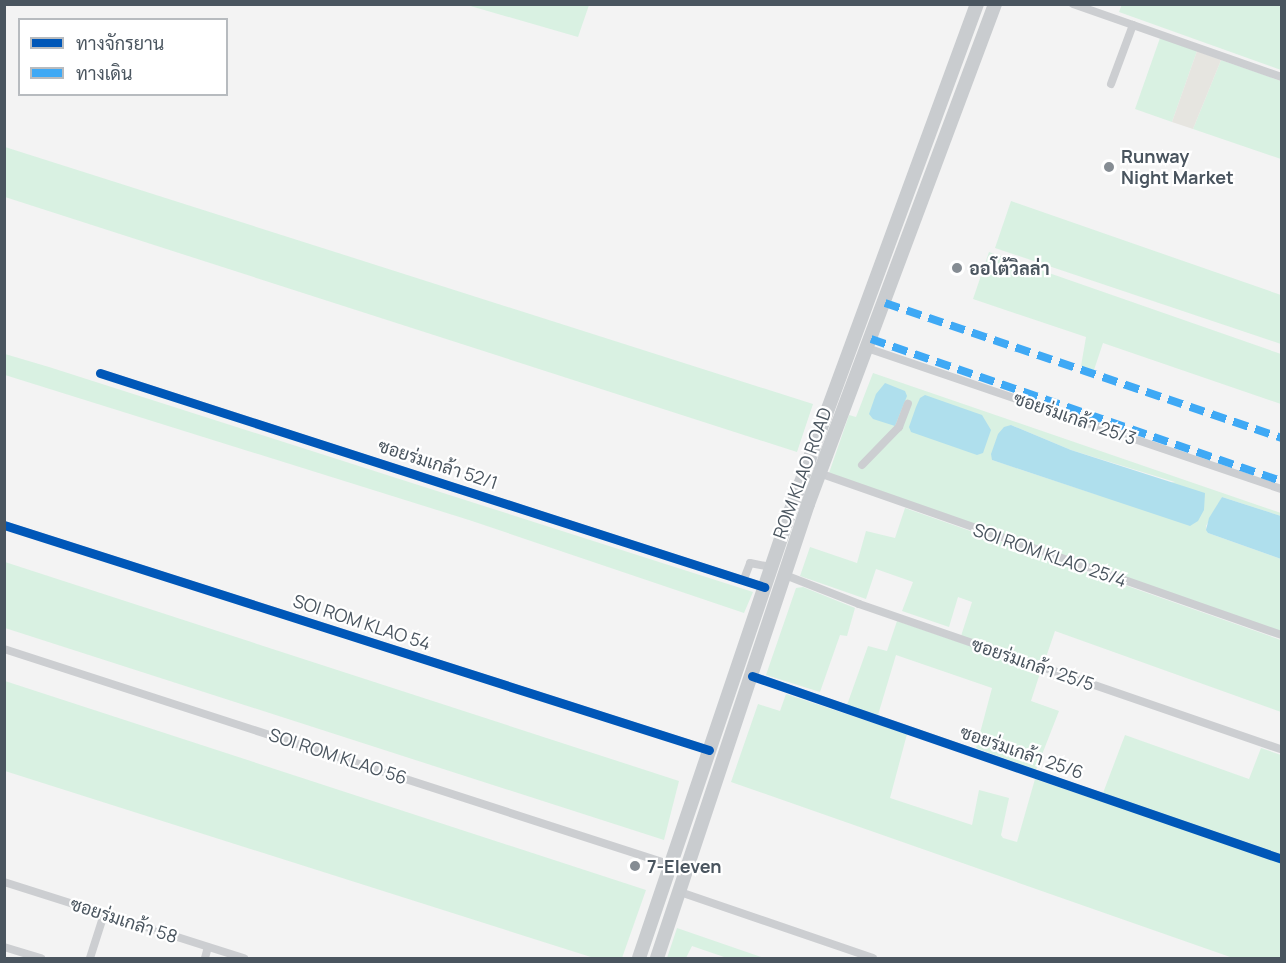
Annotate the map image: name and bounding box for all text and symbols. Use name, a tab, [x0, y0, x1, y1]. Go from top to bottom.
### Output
legend	[18, 18, 228, 96]
text: ทางจักรยาน	[76, 31, 164, 55]
text: ทางเดิน	[76, 61, 132, 85]
place label: Runway Night Market	[1121, 146, 1234, 188]
marker: Runway Night Market	[1102, 160, 1116, 174]
place label: ออโต้วิลล่า	[969, 257, 1050, 279]
marker: ออโต้วิลล่า	[950, 261, 964, 275]
street label: ซอยร่มเกล้า 25/3	[1011, 387, 1139, 449]
street label: ROM KLAO ROAD	[768, 404, 836, 542]
street label: ซอยร่มเกล้า 52/1	[375, 434, 501, 494]
street label: SOI ROM KLAO 25/4	[970, 519, 1130, 591]
street label: SOI ROM KLAO 54	[290, 590, 434, 654]
street label: ซอยร่มเกล้า 25/5	[969, 633, 1097, 695]
street label: ซอยร่มเกล้า 25/6	[957, 721, 1087, 783]
street label: SOI ROM KLAO 56	[266, 723, 410, 789]
place label: 7-Eleven	[647, 855, 722, 877]
marker: 7-Eleven	[628, 859, 642, 873]
street label: ซอยร่มเกล้า 58	[68, 893, 180, 947]

